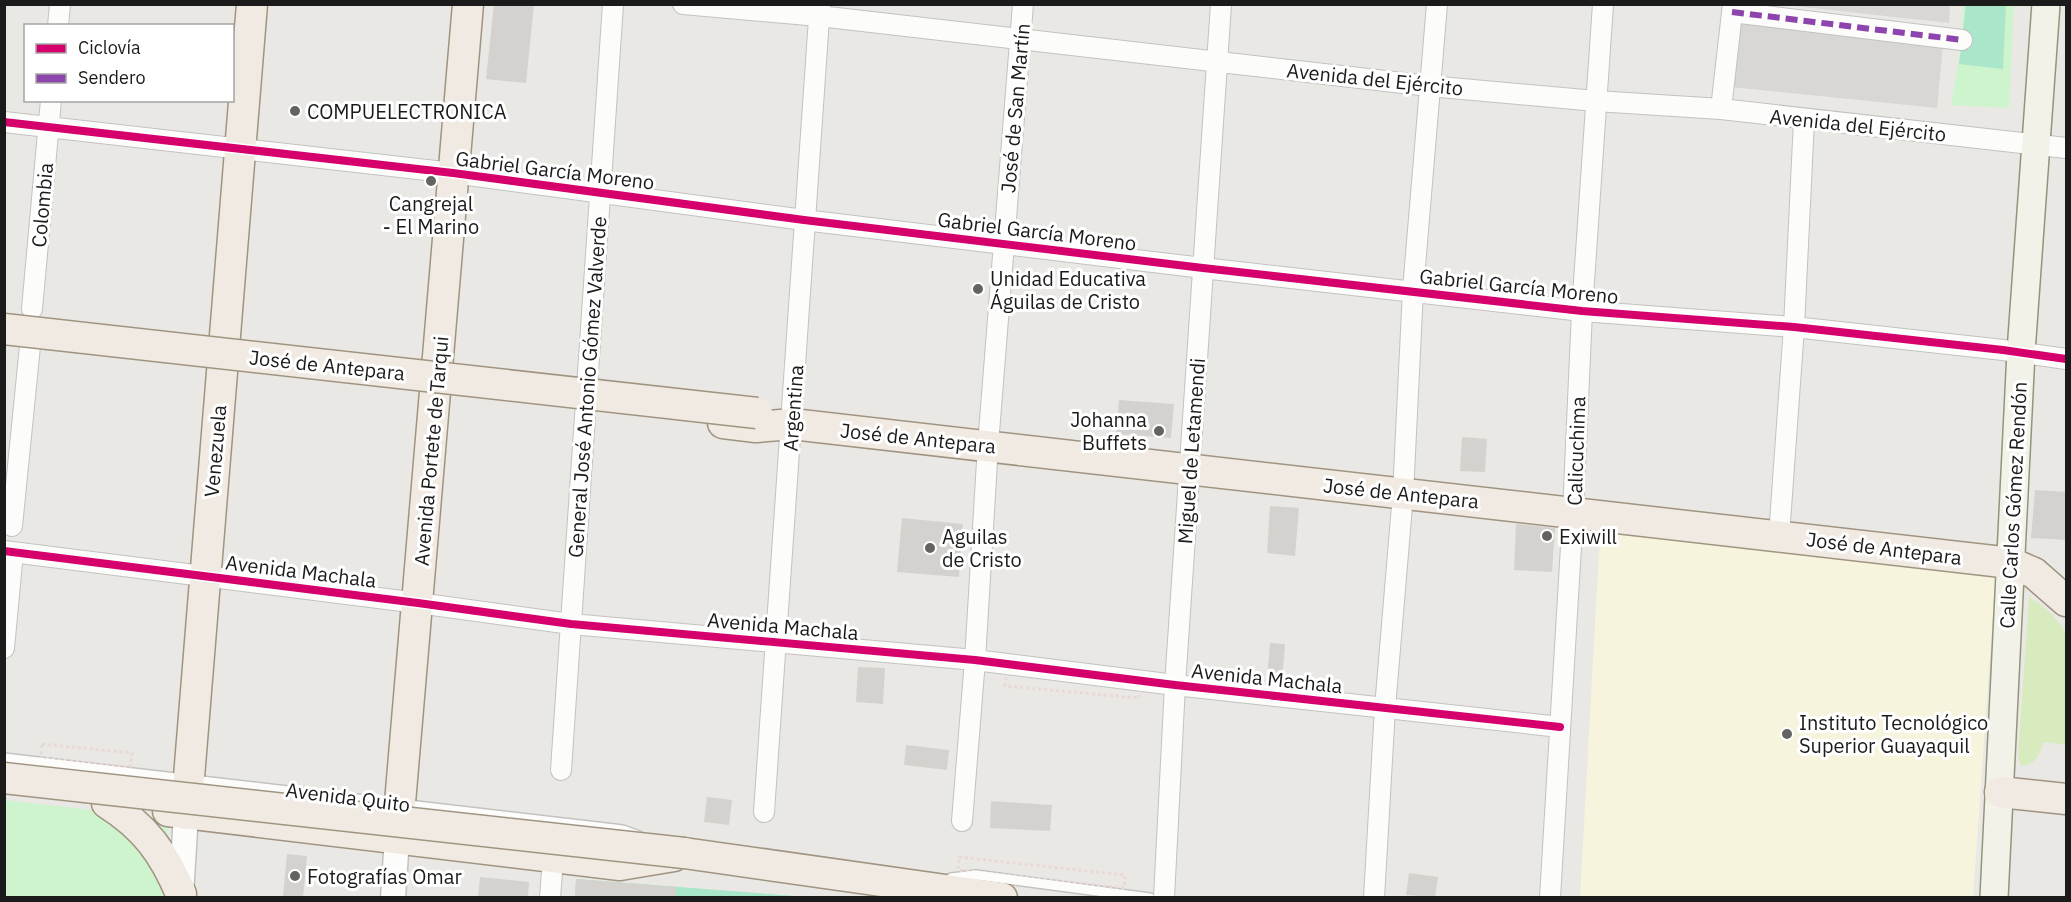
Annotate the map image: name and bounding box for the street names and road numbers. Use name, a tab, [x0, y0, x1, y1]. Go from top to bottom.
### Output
street label: José de San Martín	[994, 22, 1036, 194]
street label: Avenida del Ejército	[1285, 56, 1465, 102]
street label: Avenida del Ejército	[1768, 102, 1948, 148]
street label: Gabriel García Moreno	[454, 144, 656, 196]
street label: Colombia	[25, 161, 59, 249]
street label: Gabriel García Moreno	[936, 205, 1138, 257]
street label: General José Antonio Gómez Valverde	[562, 215, 612, 559]
street label: Gabriel García Moreno	[1418, 262, 1620, 310]
street label: Avenida Portete de Tarqui	[408, 335, 454, 567]
street label: José de Antepara	[248, 343, 407, 387]
street label: Miguel de Letamendi	[1171, 357, 1211, 545]
street label: Argentina	[777, 364, 810, 452]
street label: Calle Carlos Gómez Rendón	[1993, 381, 2033, 629]
street label: Calicuchima	[1561, 395, 1591, 506]
street label: Venezuela	[198, 403, 233, 498]
street label: José de Antepara	[839, 416, 998, 460]
street label: José de Antepara	[1322, 471, 1481, 515]
street label: José de Antepara	[1805, 525, 1964, 571]
street label: Avenida Machala	[224, 548, 378, 594]
street label: Avenida Machala	[706, 606, 860, 646]
street label: Avenida Machala	[1190, 657, 1344, 699]
street label: Avenida Quito	[284, 776, 412, 818]

